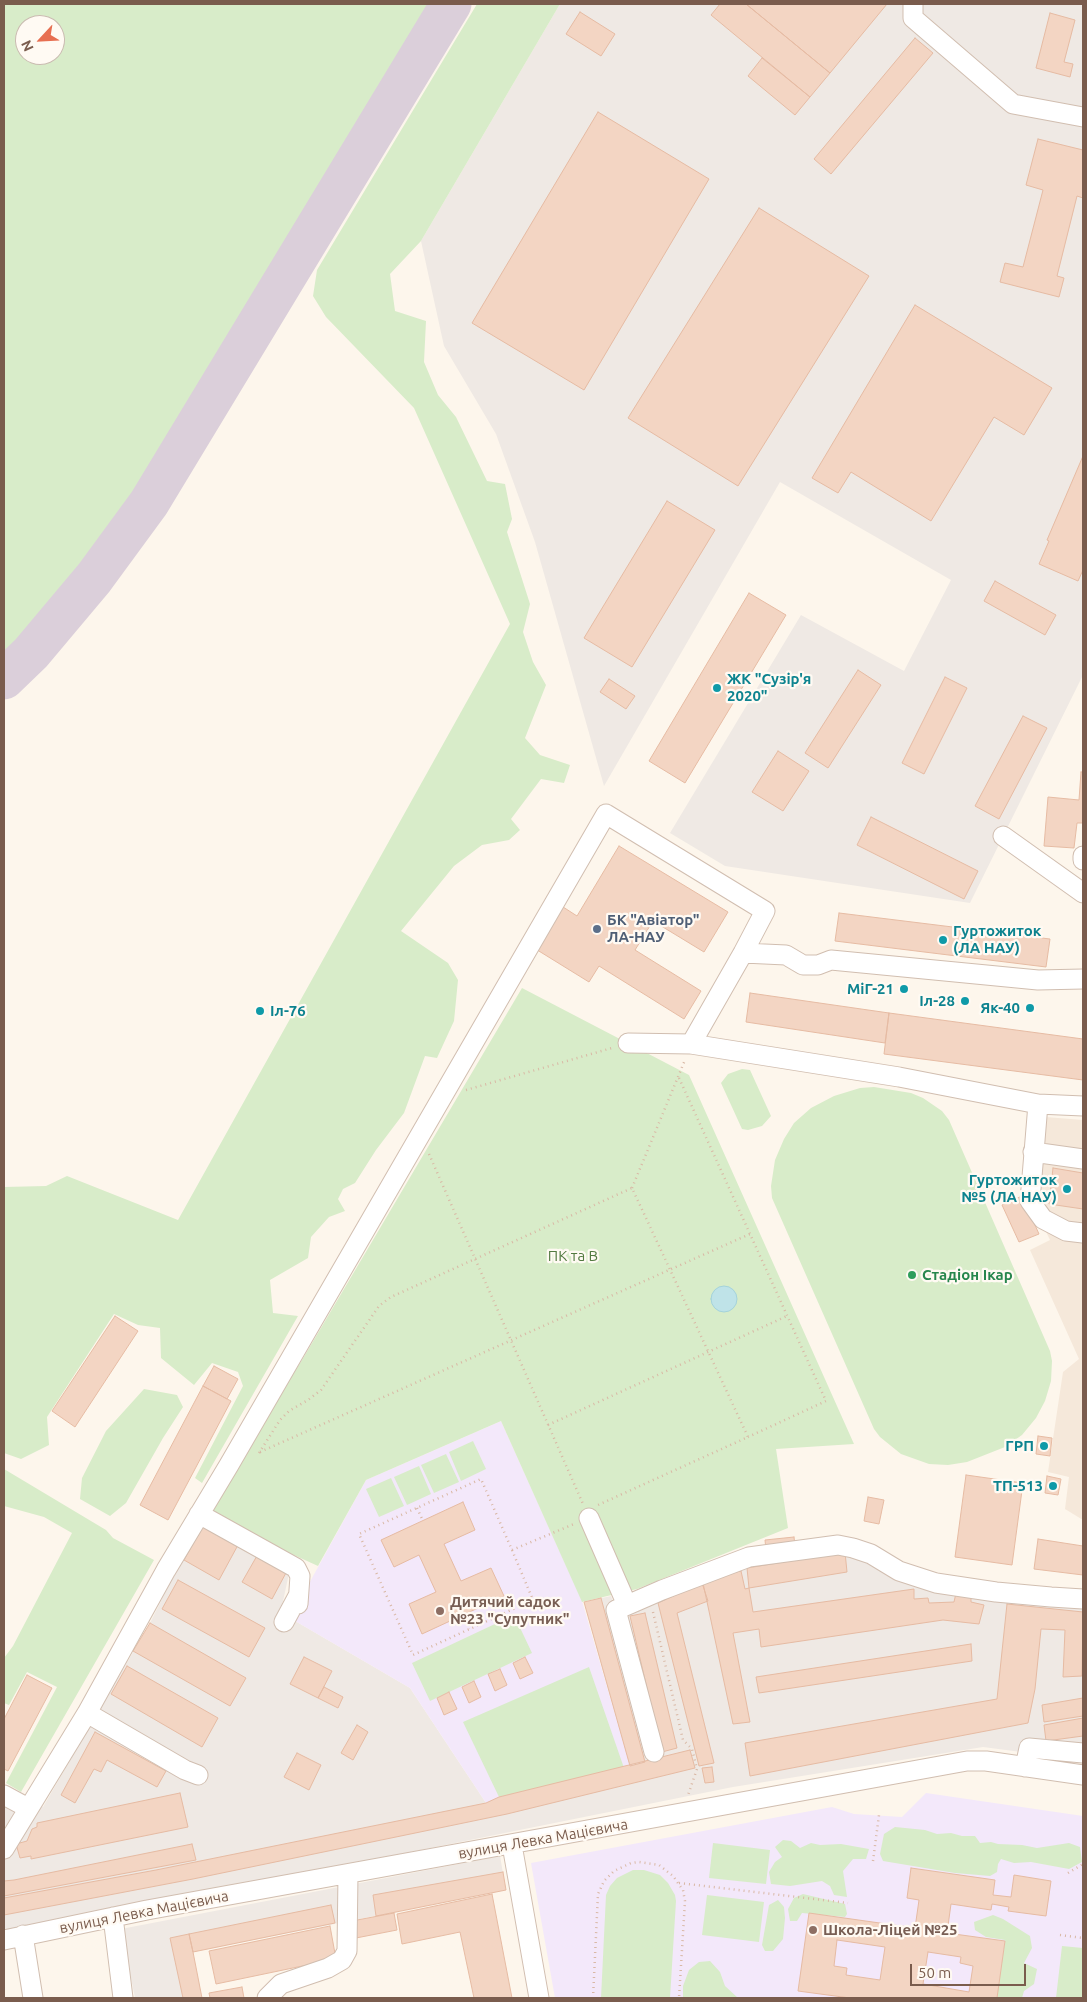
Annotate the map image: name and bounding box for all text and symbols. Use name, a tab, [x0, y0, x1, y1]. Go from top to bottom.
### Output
north arrow	[15, 15, 65, 65]
text: N	[18, 38, 37, 54]
place label: ЖК "Сузір'я 2020"	[727, 670, 811, 705]
marker: ЖК "Сузір'я 2020"	[711, 682, 723, 694]
place label: БК "Авіатор" ЛА-НАУ	[607, 911, 700, 946]
place label: Гуртожиток (ЛА НАУ)	[953, 922, 1041, 957]
marker: БК "Авіатор" ЛА-НАУ	[591, 923, 603, 935]
marker: Гуртожиток (ЛА НАУ)	[937, 934, 949, 946]
place label: МіГ-21	[847, 980, 894, 998]
marker: МіГ-21	[898, 983, 910, 995]
place label: Іл-28	[919, 992, 955, 1010]
marker: Іл-28	[959, 995, 971, 1007]
place label: Як-40	[980, 999, 1020, 1017]
place label: Іл-76	[270, 1002, 306, 1020]
marker: Як-40	[1024, 1002, 1036, 1014]
marker: Іл-76	[254, 1005, 266, 1017]
place label: Гуртожиток №5 (ЛА НАУ)	[961, 1171, 1057, 1206]
marker: Гуртожиток №5 (ЛА НАУ)	[1061, 1183, 1073, 1195]
park label: ПК та В	[548, 1247, 598, 1265]
place label: Стадіон Ікар	[922, 1266, 1013, 1284]
marker: Стадіон Ікар	[906, 1269, 918, 1281]
place label: ГРП	[1005, 1437, 1034, 1455]
marker: ГРП	[1038, 1440, 1050, 1452]
place label: ТП-513	[993, 1477, 1043, 1495]
marker: ТП-513	[1047, 1480, 1059, 1492]
place label: Дитячий садок №23 "Супутник"	[450, 1593, 569, 1628]
marker: Дитячий садок №23 "Супутник"	[434, 1605, 446, 1617]
street label: вулиця Левка Мацієвича	[457, 1815, 629, 1863]
street label: вулиця Левка Мацієвича	[58, 1887, 230, 1937]
place label: Школа-Ліцей №25	[823, 1921, 958, 1939]
marker: Школа-Ліцей №25	[807, 1924, 819, 1936]
scale bar	[912, 1954, 1028, 1986]
text: 50 m	[918, 1964, 951, 1981]

